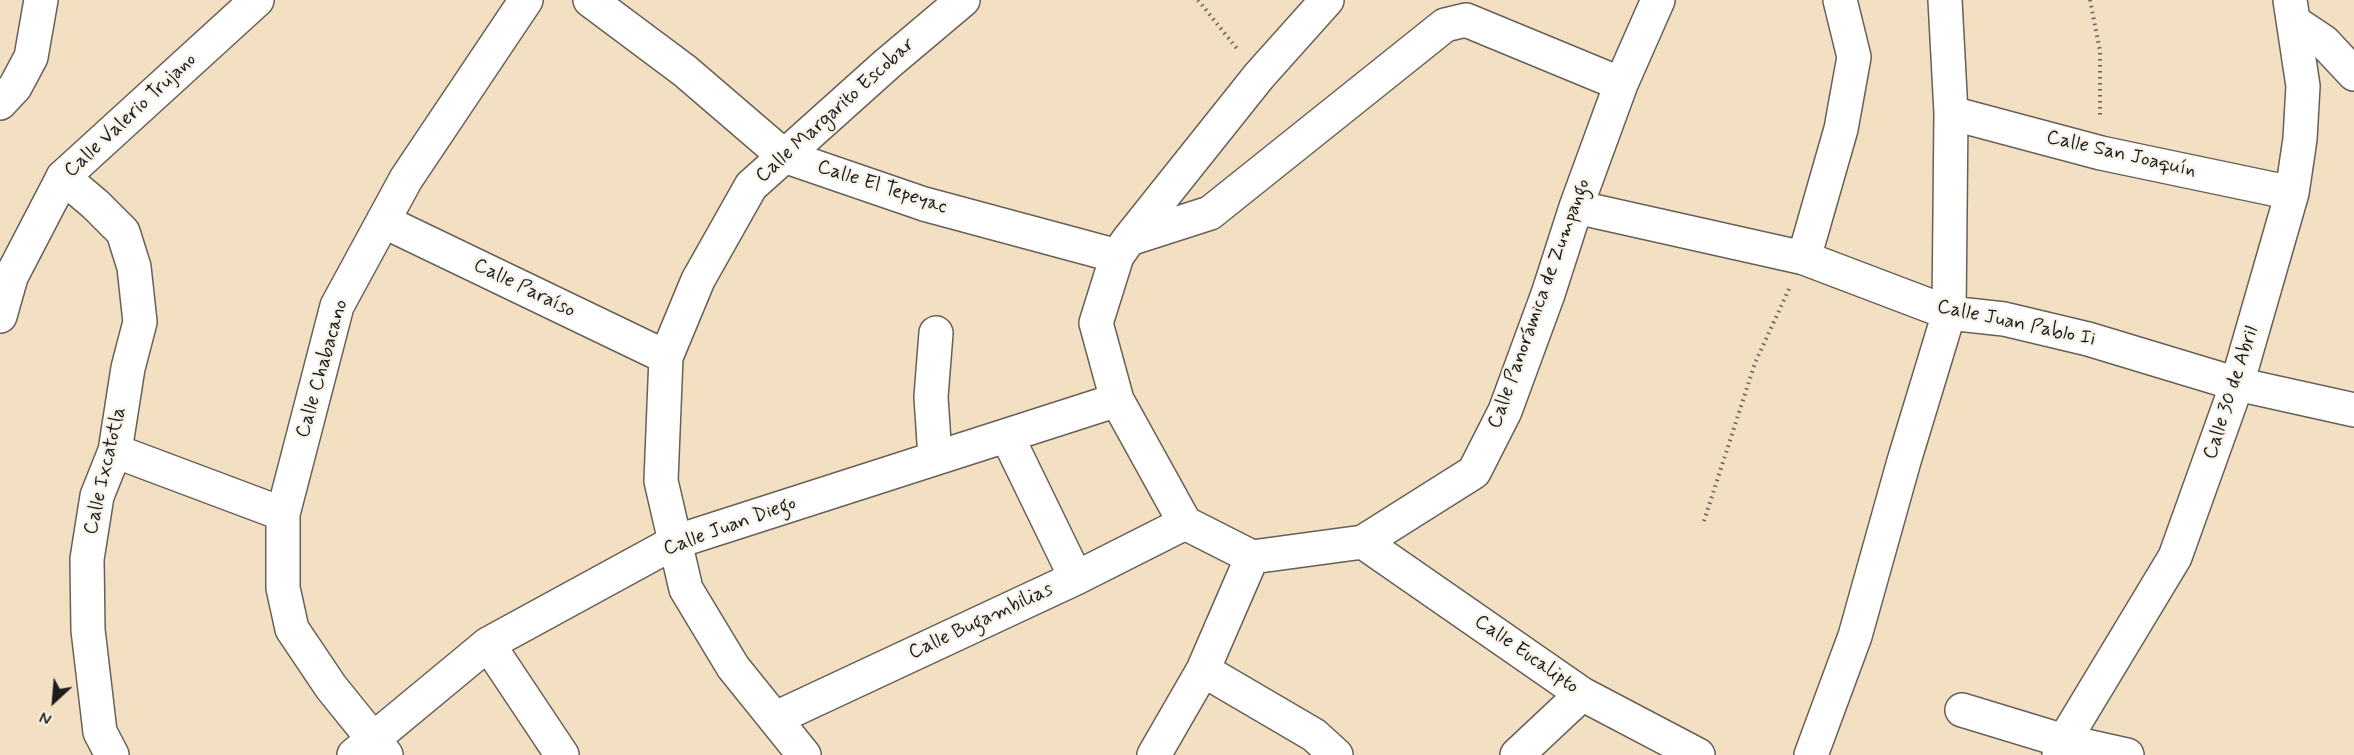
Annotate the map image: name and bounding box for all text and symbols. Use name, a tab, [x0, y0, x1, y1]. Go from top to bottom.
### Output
street label: Calle Margarito Escobar	[751, 33, 921, 189]
street label: Calle Valerio Trujano	[60, 49, 202, 183]
street label: Calle San Joaquín	[2044, 126, 2198, 184]
street label: Calle El Tepeyac	[814, 156, 950, 220]
street label: Calle Panorámica de Zumpango	[1484, 176, 1596, 432]
street label: Calle Paraíso	[469, 254, 579, 324]
street label: Calle Juan Pablo Ii	[1935, 295, 2097, 353]
street label: Calle Chabacano	[292, 297, 354, 441]
street label: Calle 30 de Abril	[2199, 323, 2265, 463]
street label: Calle Ixcatotla	[80, 405, 132, 537]
street label: Calle Juan Diego	[660, 492, 800, 562]
street label: Calle Bugambilias	[905, 578, 1057, 666]
street label: Calle Eucalipto	[1469, 610, 1583, 700]
north arrow	[24, 671, 84, 731]
text: N	[36, 706, 55, 729]

